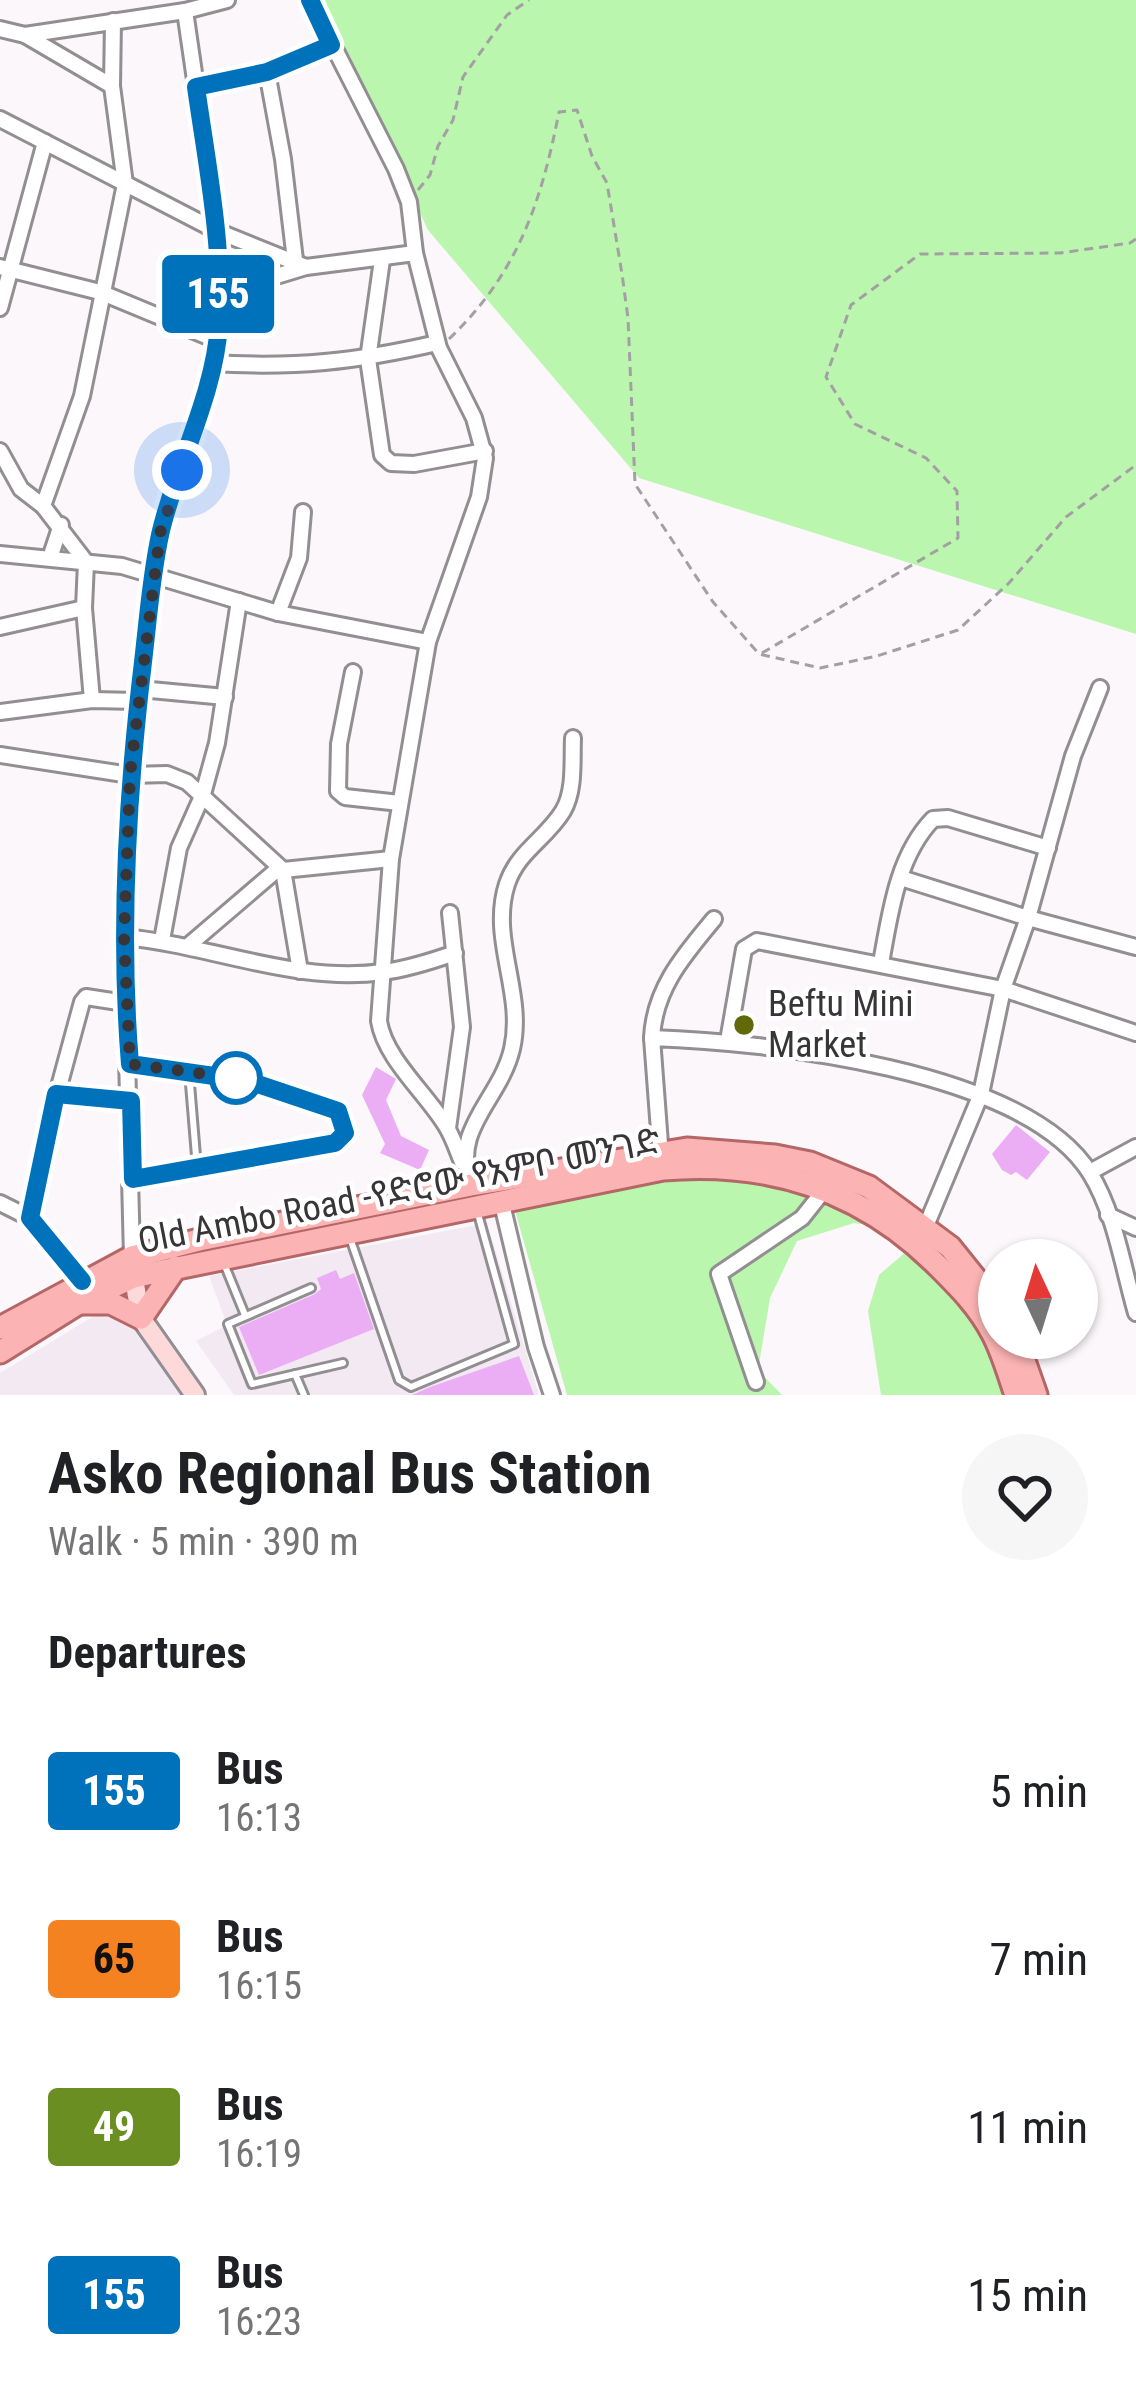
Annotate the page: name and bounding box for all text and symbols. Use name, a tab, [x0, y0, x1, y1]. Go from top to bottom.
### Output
line badge: 155	[149, 255, 287, 333]
text: 155	[186, 269, 250, 318]
your location	[152, 440, 212, 500]
place label: Beftu Mini Market	[768, 983, 913, 1066]
marker: Beftu Mini Market	[731, 1012, 757, 1038]
unlabelled marker	[211, 1053, 261, 1103]
street label: Old Ambo Road -የድሮው የአምቦ መንገድ	[134, 1120, 664, 1262]
north arrow	[978, 1239, 1098, 1359]
map controls	[978, 1239, 1098, 1359]
button: heart	[962, 1434, 1088, 1560]
text: Asko Regional Bus Station	[48, 1440, 652, 1507]
text: Walk · 5 min · 390 m	[48, 1519, 359, 1565]
text: Departures	[48, 1626, 247, 1679]
text: Bus	[216, 1742, 284, 1795]
text: 5 min	[989, 1765, 1088, 1818]
text: 155	[82, 1766, 146, 1815]
text: 16:13	[216, 1795, 302, 1841]
text: Bus	[216, 1910, 284, 1963]
text: 7 min	[989, 1933, 1088, 1986]
text: 65	[93, 1934, 135, 1983]
text: 16:15	[216, 1963, 302, 2009]
text: Bus	[216, 2078, 284, 2131]
text: 11 min	[967, 2101, 1088, 2154]
text: 49	[93, 2102, 135, 2151]
text: 16:19	[216, 2131, 302, 2177]
text: Bus	[216, 2246, 284, 2299]
text: 15 min	[967, 2269, 1088, 2322]
text: 155	[82, 2270, 146, 2319]
text: 16:23	[216, 2299, 302, 2345]

